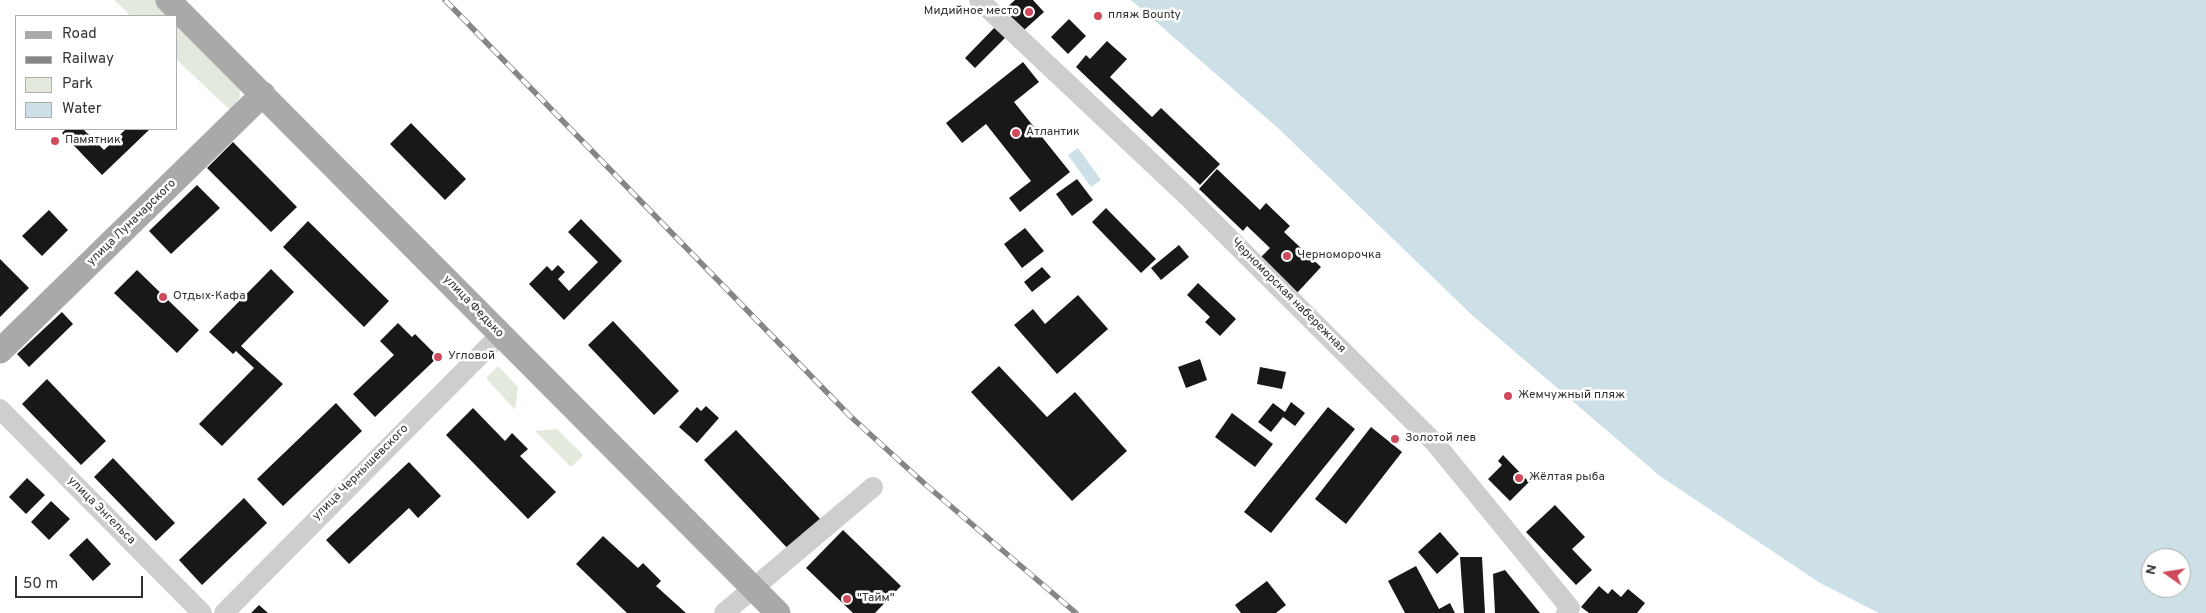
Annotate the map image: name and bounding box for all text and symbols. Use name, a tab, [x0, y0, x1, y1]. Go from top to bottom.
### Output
place label: Мидийное место	[924, 5, 1019, 19]
marker: Мидийное место	[1023, 6, 1035, 18]
place label: пляж Bounty	[1108, 9, 1181, 23]
marker: пляж Bounty	[1092, 10, 1104, 22]
legend	[15, 15, 178, 130]
text: Road	[62, 25, 97, 44]
text: Railway	[62, 50, 114, 69]
text: Park	[62, 75, 93, 94]
text: Water	[62, 100, 101, 119]
place label: Атлантик	[1026, 126, 1080, 140]
marker: Атлантик	[1010, 127, 1022, 139]
place label: Памятник	[65, 134, 121, 148]
marker: Памятник	[49, 135, 61, 147]
street label: улица Луначарского	[84, 177, 180, 269]
street label: Черноморская набережная	[1228, 236, 1348, 356]
place label: Черноморочка	[1297, 249, 1381, 263]
marker: Черноморочка	[1281, 250, 1293, 262]
street label: улица Федько	[440, 273, 506, 341]
place label: Отдых-Кафа	[173, 290, 246, 304]
marker: Отдых-Кафа	[157, 291, 169, 303]
place label: Угловой	[448, 350, 495, 364]
marker: Угловой	[432, 351, 444, 363]
place label: Жемчужный пляж	[1518, 389, 1625, 403]
marker: Жемчужный пляж	[1502, 390, 1514, 402]
street label: улица Чернышевского	[310, 422, 412, 524]
place label: Золотой лев	[1405, 432, 1476, 446]
marker: Золотой лев	[1389, 433, 1401, 445]
place label: Жёлтая рыба	[1529, 471, 1605, 485]
marker: Жёлтая рыба	[1513, 472, 1525, 484]
street label: улица Энгельса	[64, 474, 138, 548]
north arrow	[2141, 548, 2191, 598]
text: N	[2142, 563, 2161, 577]
scale bar	[18, 566, 145, 598]
text: 50 m	[23, 575, 58, 594]
place label: "Тайм"	[857, 592, 895, 606]
marker: "Тайм"	[841, 593, 853, 605]

